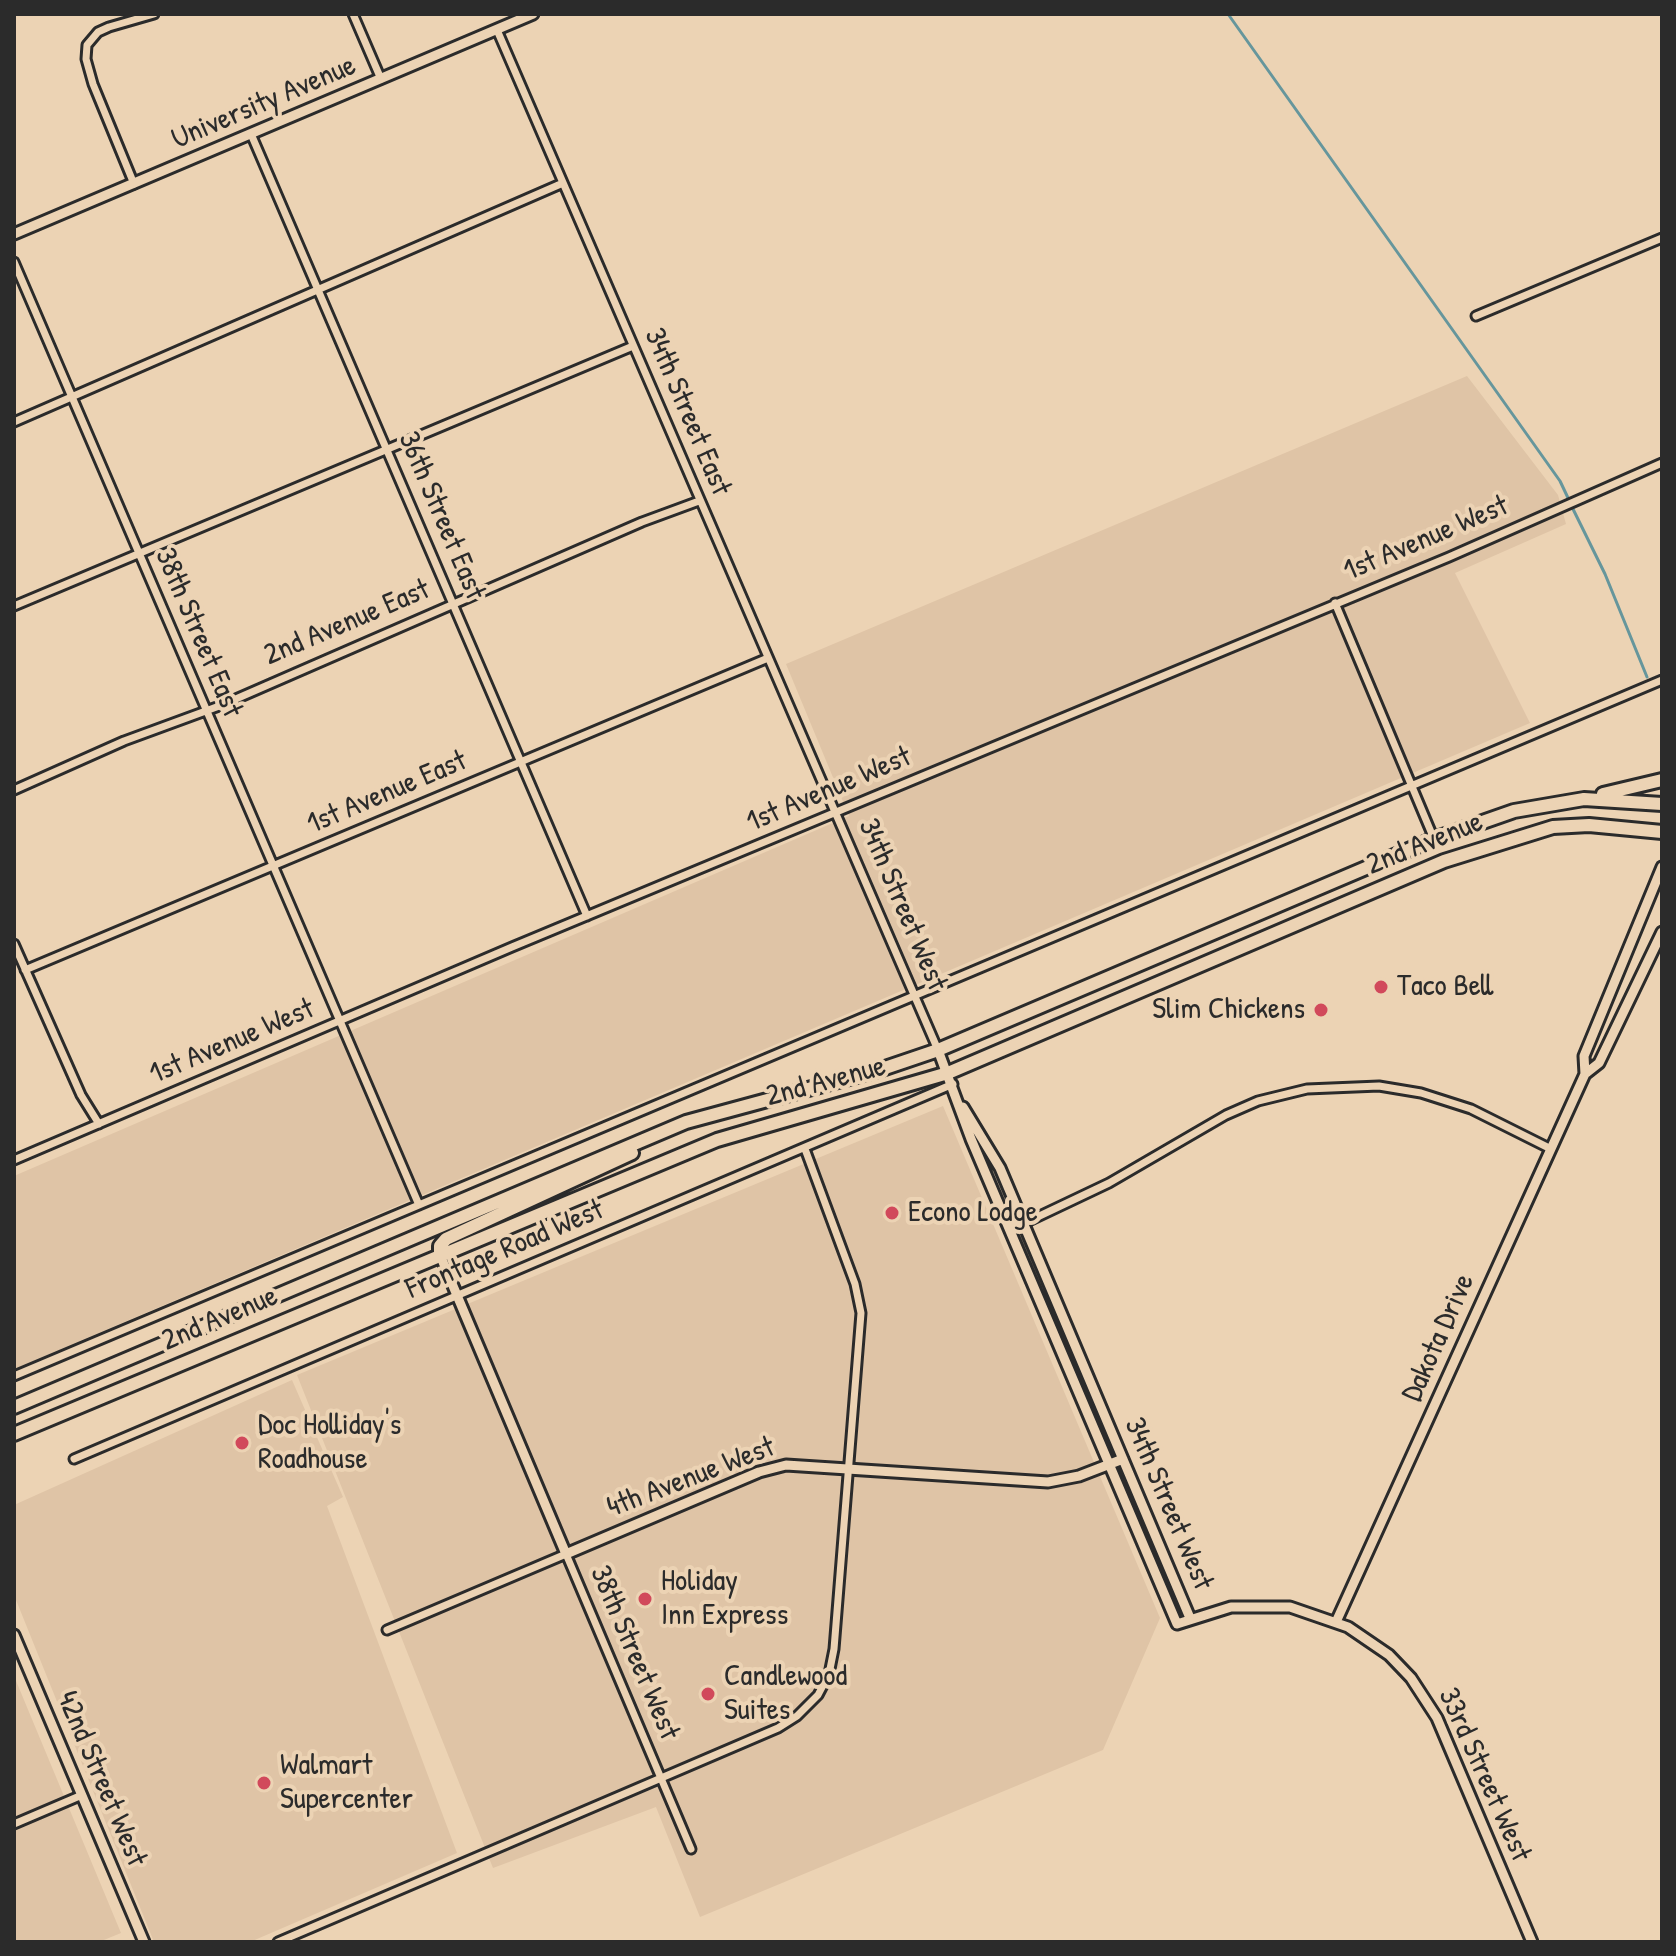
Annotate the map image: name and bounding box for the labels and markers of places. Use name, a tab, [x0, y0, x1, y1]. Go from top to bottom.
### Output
place label: Taco Bell	[1397, 969, 1494, 1005]
marker: Taco Bell	[1372, 978, 1390, 996]
place label: Slim Chickens	[1152, 992, 1305, 1028]
marker: Slim Chickens	[1312, 1001, 1330, 1019]
place label: Econo Lodge	[908, 1195, 1038, 1231]
marker: Econo Lodge	[883, 1204, 901, 1222]
place label: Doc Holliday's Roadhouse	[258, 1408, 401, 1478]
marker: Doc Holliday's Roadhouse	[233, 1434, 251, 1452]
place label: Holiday Inn Express	[661, 1564, 788, 1634]
marker: Holiday Inn Express	[636, 1590, 654, 1608]
place label: Candlewood Suites	[724, 1659, 847, 1730]
marker: Candlewood Suites	[699, 1685, 717, 1703]
place label: Walmart Supercenter	[280, 1748, 413, 1818]
marker: Walmart Supercenter	[255, 1774, 273, 1792]

